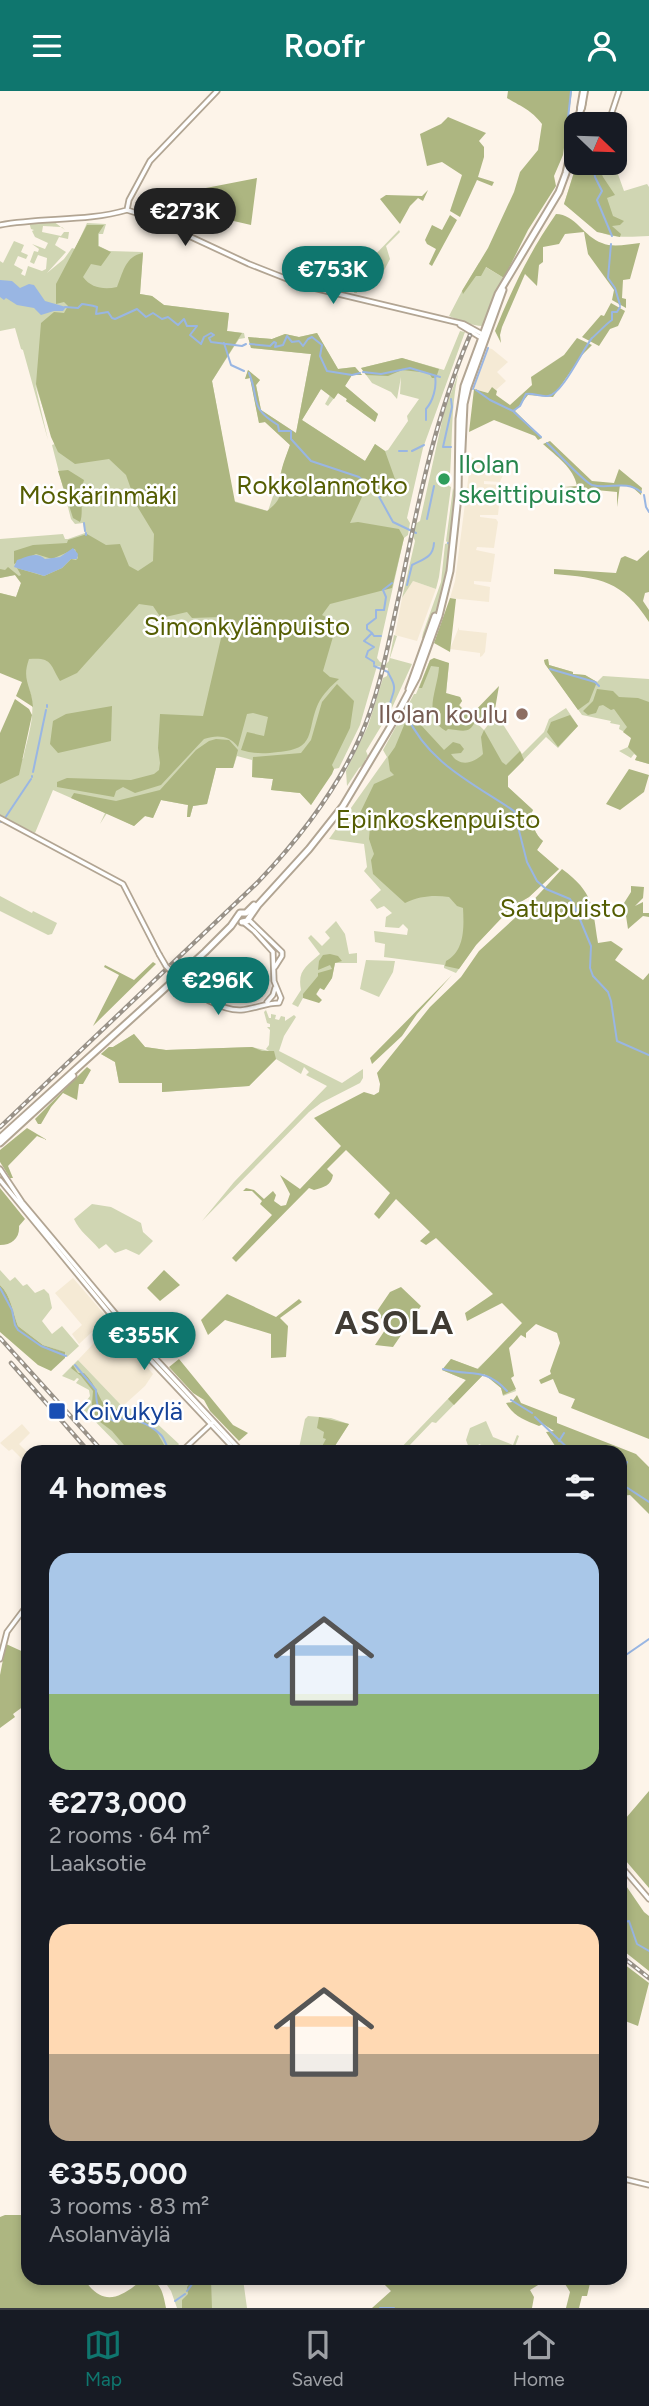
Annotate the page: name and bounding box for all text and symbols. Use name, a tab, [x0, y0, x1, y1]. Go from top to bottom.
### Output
icon: menu	[28, 27, 66, 65]
text: Roofr	[284, 27, 365, 65]
icon: person	[583, 27, 621, 65]
north arrow	[564, 112, 626, 175]
map controls	[564, 112, 627, 175]
pin: €273K	[136, 188, 234, 248]
text: €273K	[150, 197, 220, 225]
pin: €753K	[284, 247, 382, 306]
text: €753K	[298, 255, 368, 283]
place label: Ilolan skeittipuisto	[458, 448, 601, 510]
park label: Rokkolannotko	[236, 469, 408, 501]
marker: Ilolan skeittipuisto	[436, 471, 452, 487]
park label: Möskärinmäki	[19, 479, 177, 511]
park label: Simonkylänpuisto	[144, 610, 350, 642]
place label: Ilolan koulu	[378, 698, 508, 730]
marker: Ilolan koulu	[514, 706, 530, 722]
park label: Epinkoskenpuisto	[336, 803, 540, 835]
park label: Satupuisto	[500, 892, 626, 924]
pin: €296K	[169, 957, 267, 1017]
text: €296K	[182, 966, 254, 994]
district label: ASOLA	[335, 1303, 455, 1342]
pin: €355K	[95, 1313, 193, 1372]
text: €355K	[109, 1321, 179, 1349]
place label: Koivukylä	[73, 1395, 183, 1427]
marker: Koivukylä	[47, 1401, 67, 1421]
icon: filters	[561, 1468, 599, 1506]
text: 4 homes	[49, 1469, 166, 1506]
icon: home	[261, 1598, 387, 1724]
text: €273,000	[49, 1784, 187, 1821]
text: 2 rooms · 64 m²	[49, 1821, 210, 1849]
text: Laaksotie	[49, 1849, 146, 1877]
icon: home	[261, 1969, 387, 2095]
text: €355,000	[49, 2155, 187, 2192]
text: 3 rooms · 83 m²	[49, 2192, 209, 2220]
text: Asolanväylä	[49, 2220, 170, 2248]
tab: Map	[84, 2326, 122, 2391]
tab: Saved	[291, 2326, 344, 2391]
tab: Home	[513, 2326, 565, 2391]

